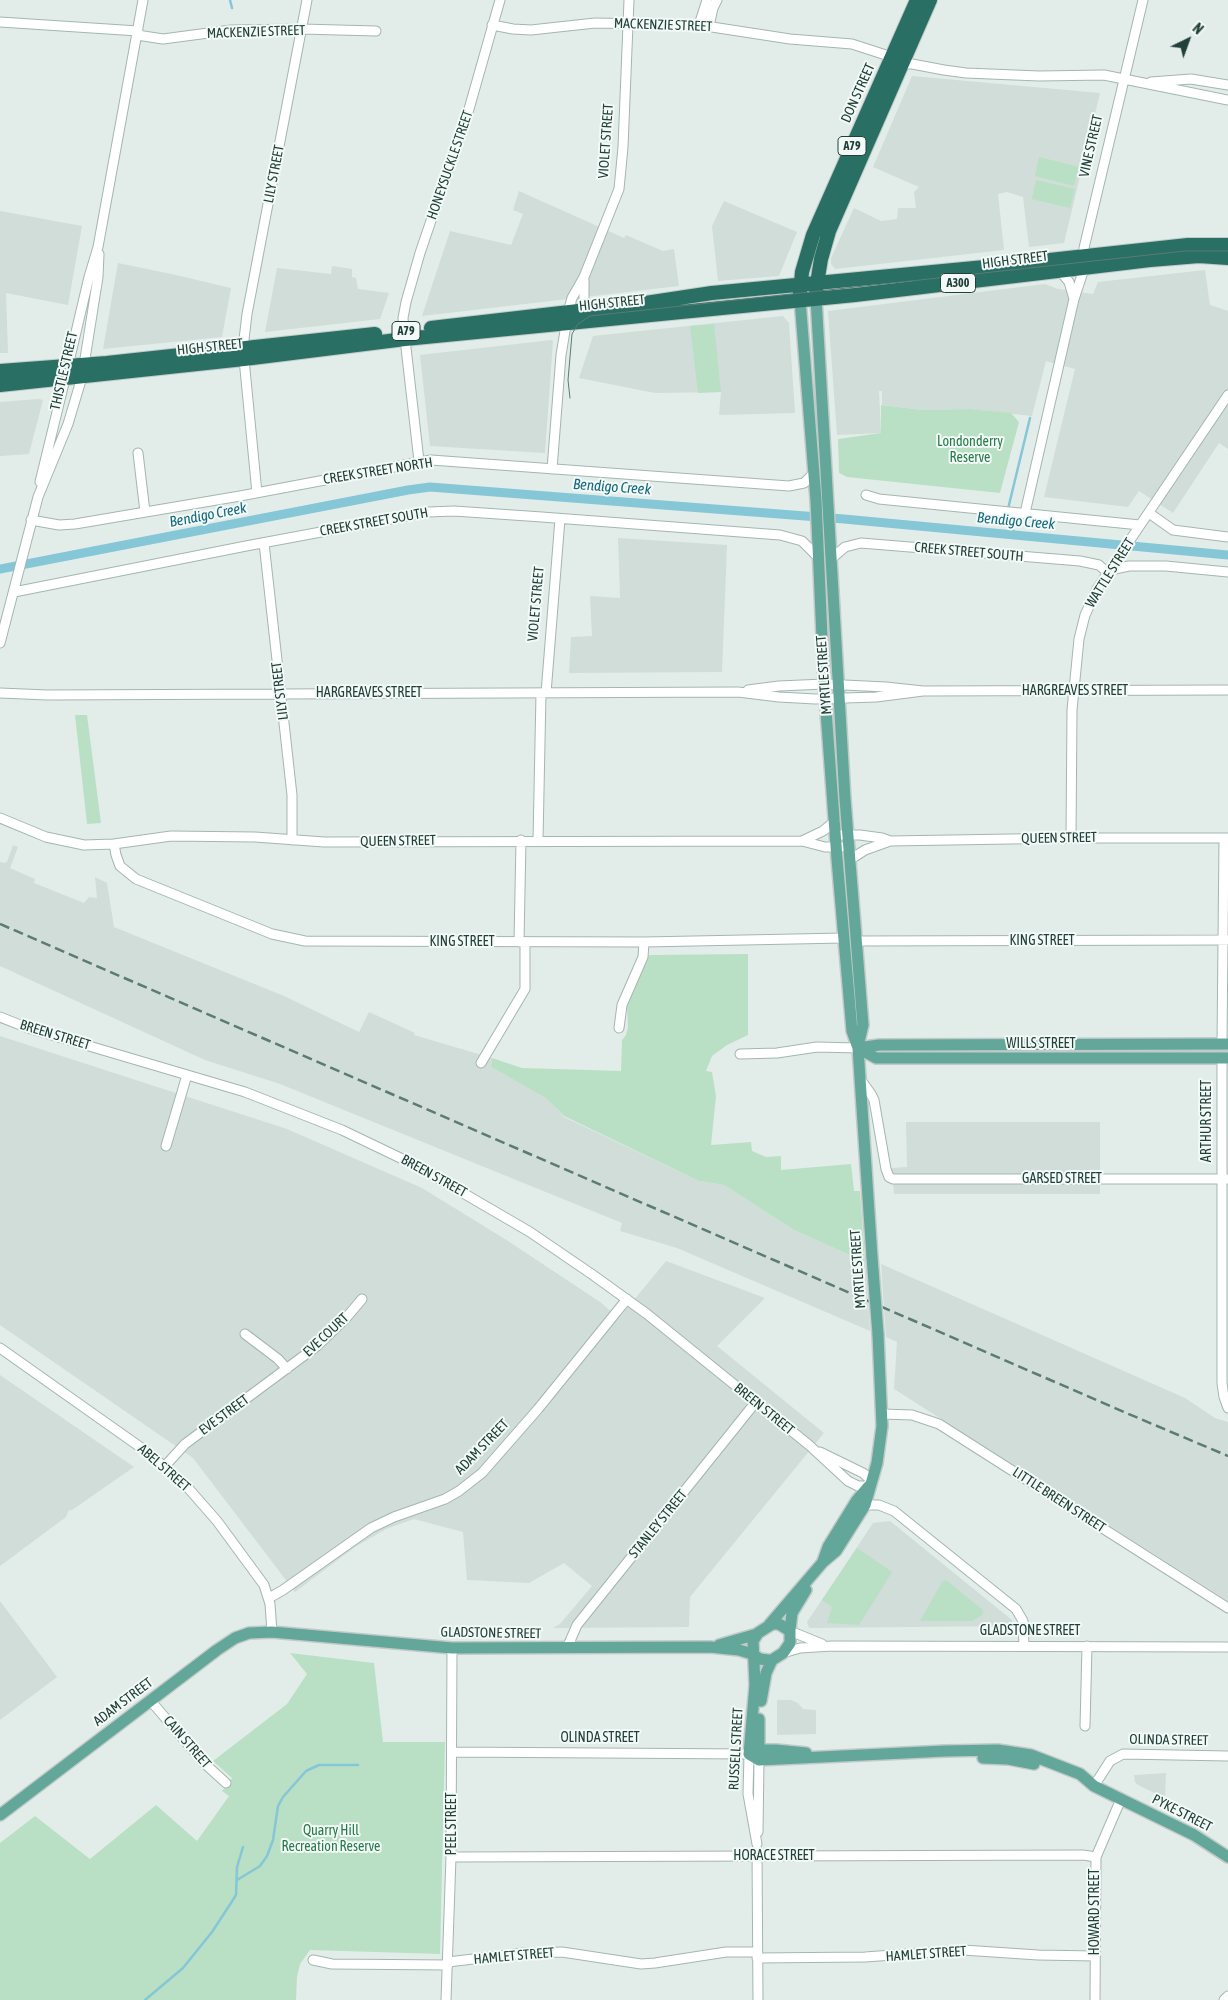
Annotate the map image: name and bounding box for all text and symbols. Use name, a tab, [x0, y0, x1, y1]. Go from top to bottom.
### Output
street label: MACKENZIE STREET	[613, 15, 713, 35]
north arrow	[1163, 15, 1213, 65]
text: N	[1190, 20, 1206, 38]
street label: MACKENZIE STREET	[206, 22, 306, 42]
street label: DON STREET	[837, 61, 879, 125]
street label: VIOLET STREET	[595, 103, 617, 179]
street label: HONEYSUCKLE STREET	[423, 108, 477, 222]
street label: VINE STREET	[1076, 113, 1106, 179]
road number: A79	[838, 136, 866, 156]
street label: LILY STREET	[260, 144, 288, 204]
street label: HIGH STREET	[981, 248, 1049, 272]
road number: A300	[940, 274, 976, 292]
street label: HIGH STREET	[578, 291, 646, 315]
road number: A79	[392, 322, 420, 341]
street label: THISTLE STREET	[47, 330, 81, 412]
street label: HIGH STREET	[176, 335, 244, 359]
park label: Londonderry Reserve	[937, 434, 1003, 467]
street label: CREEK STREET NORTH	[322, 454, 434, 488]
water label: Bendigo Creek	[572, 475, 652, 499]
water label: Bendigo Creek	[168, 499, 248, 531]
street label: CREEK STREET SOUTH	[319, 504, 429, 540]
water label: Bendigo Creek	[976, 509, 1056, 533]
street label: WATTLE STREET	[1082, 535, 1138, 611]
street label: CREEK STREET SOUTH	[914, 539, 1024, 565]
street label: VIOLET STREET	[524, 566, 548, 642]
street label: MYRTLE STREET	[813, 635, 835, 715]
street label: LILY STREET	[268, 661, 292, 721]
street label: HARGREAVES STREET	[1022, 683, 1128, 699]
street label: HARGREAVES STREET	[316, 685, 422, 701]
street label: QUEEN STREET	[1021, 829, 1097, 847]
street label: QUEEN STREET	[360, 832, 436, 850]
street label: KING STREET	[1009, 933, 1075, 949]
street label: KING STREET	[429, 934, 495, 950]
street label: BREEN STREET	[18, 1016, 92, 1054]
street label: WILLS STREET	[1006, 1036, 1076, 1052]
street label: ARTHUR STREET	[1199, 1080, 1215, 1162]
street label: BREEN STREET	[398, 1151, 470, 1201]
street label: GARSED STREET	[1022, 1171, 1102, 1187]
street label: MYRTLE STREET	[847, 1229, 869, 1309]
street label: EVE COURT	[300, 1310, 352, 1360]
street label: BREEN STREET	[730, 1380, 798, 1438]
street label: EVE STREET	[196, 1391, 252, 1439]
street label: ADAM STREET	[452, 1416, 512, 1478]
street label: ABEL STREET	[134, 1441, 194, 1495]
street label: LITTLE BREEN STREET	[1009, 1464, 1109, 1536]
street label: STANLEY STREET	[625, 1486, 691, 1562]
street label: GLADSTONE STREET	[980, 1623, 1080, 1639]
street label: GLADSTONE STREET	[441, 1624, 541, 1642]
street label: ADAM STREET	[90, 1674, 156, 1730]
street label: RUSSELL STREET	[725, 1707, 747, 1791]
street label: CAIN STREET	[160, 1712, 214, 1772]
street label: OLINDA STREET	[560, 1730, 640, 1746]
street label: OLINDA STREET	[1129, 1731, 1209, 1749]
street label: PYKE STREET	[1149, 1791, 1215, 1835]
street label: PEEL STREET	[444, 1792, 460, 1856]
park label: Quarry Hill Recreation Reserve	[282, 1823, 380, 1855]
street label: HORACE STREET	[733, 1848, 815, 1864]
street label: HOWARD STREET	[1087, 1869, 1103, 1955]
street label: HAMLET STREET	[885, 1943, 967, 1965]
street label: HAMLET STREET	[473, 1944, 555, 1968]

